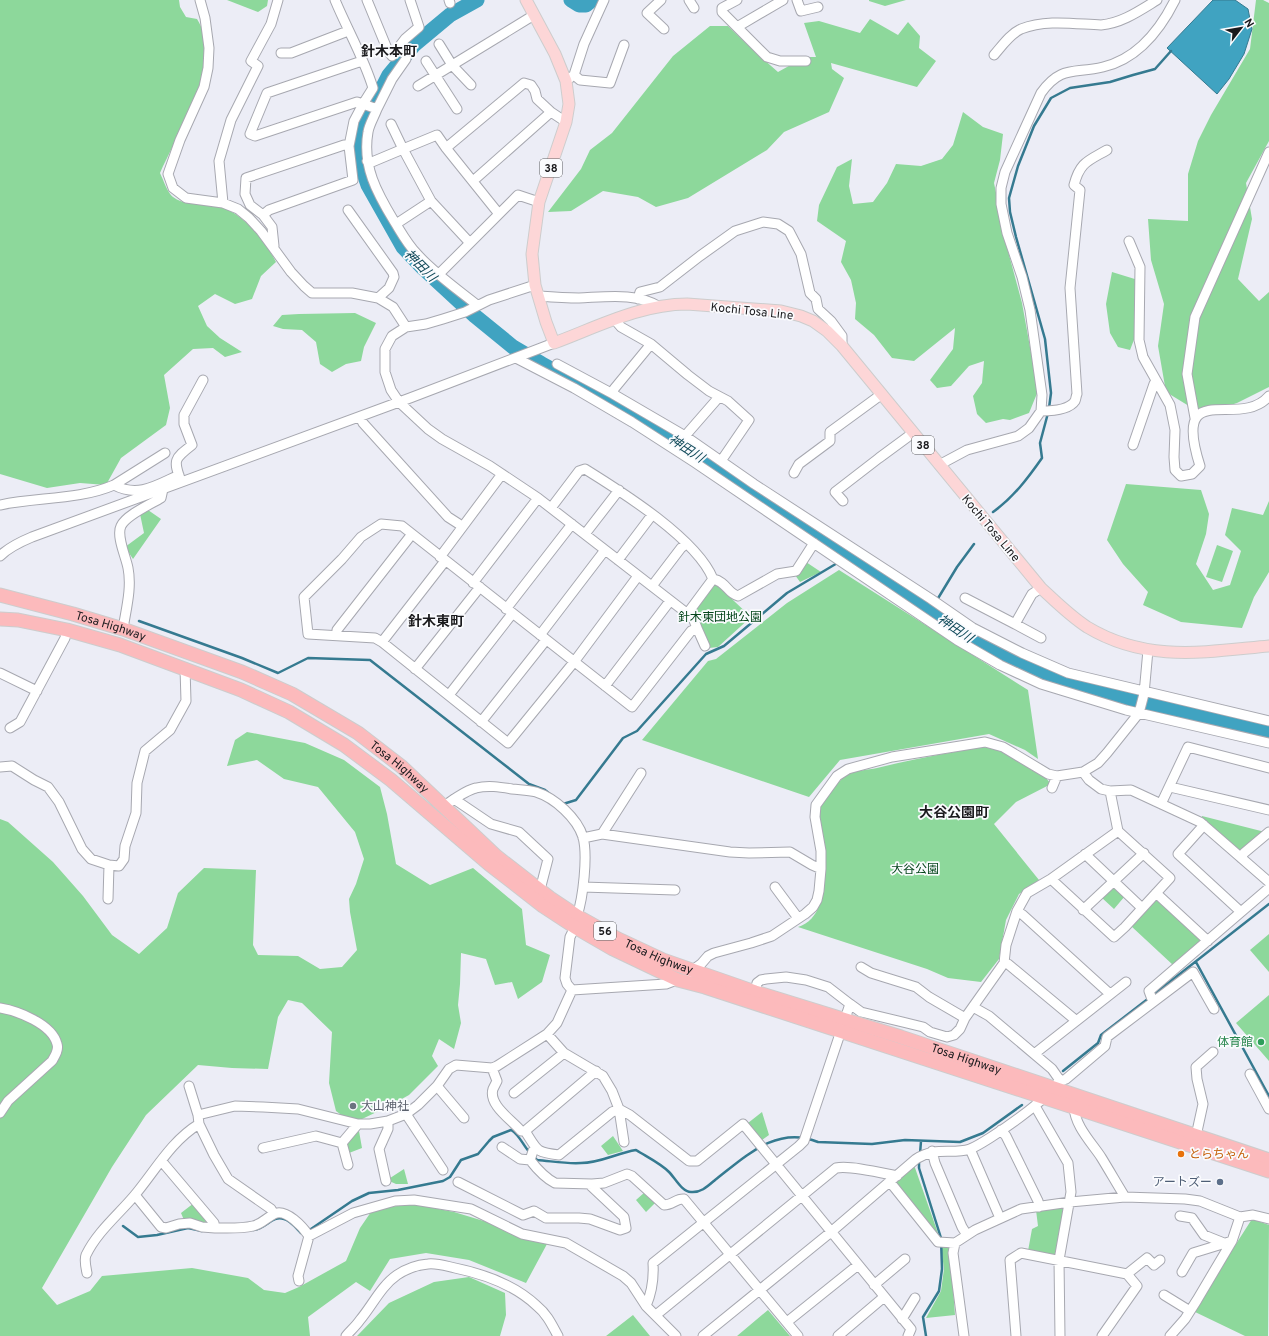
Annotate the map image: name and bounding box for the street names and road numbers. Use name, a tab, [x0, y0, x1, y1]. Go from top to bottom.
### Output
road number: 38	[540, 159, 562, 177]
street label: Kochi Tosa Line	[710, 300, 794, 324]
road number: 38	[912, 436, 934, 454]
street label: Kochi Tosa Line	[957, 492, 1023, 566]
street label: Tosa Highway	[73, 608, 148, 646]
street label: Tosa Highway	[366, 738, 432, 797]
road number: 56	[594, 922, 616, 940]
street label: Tosa Highway	[621, 936, 695, 979]
street label: Tosa Highway	[929, 1041, 1003, 1079]

